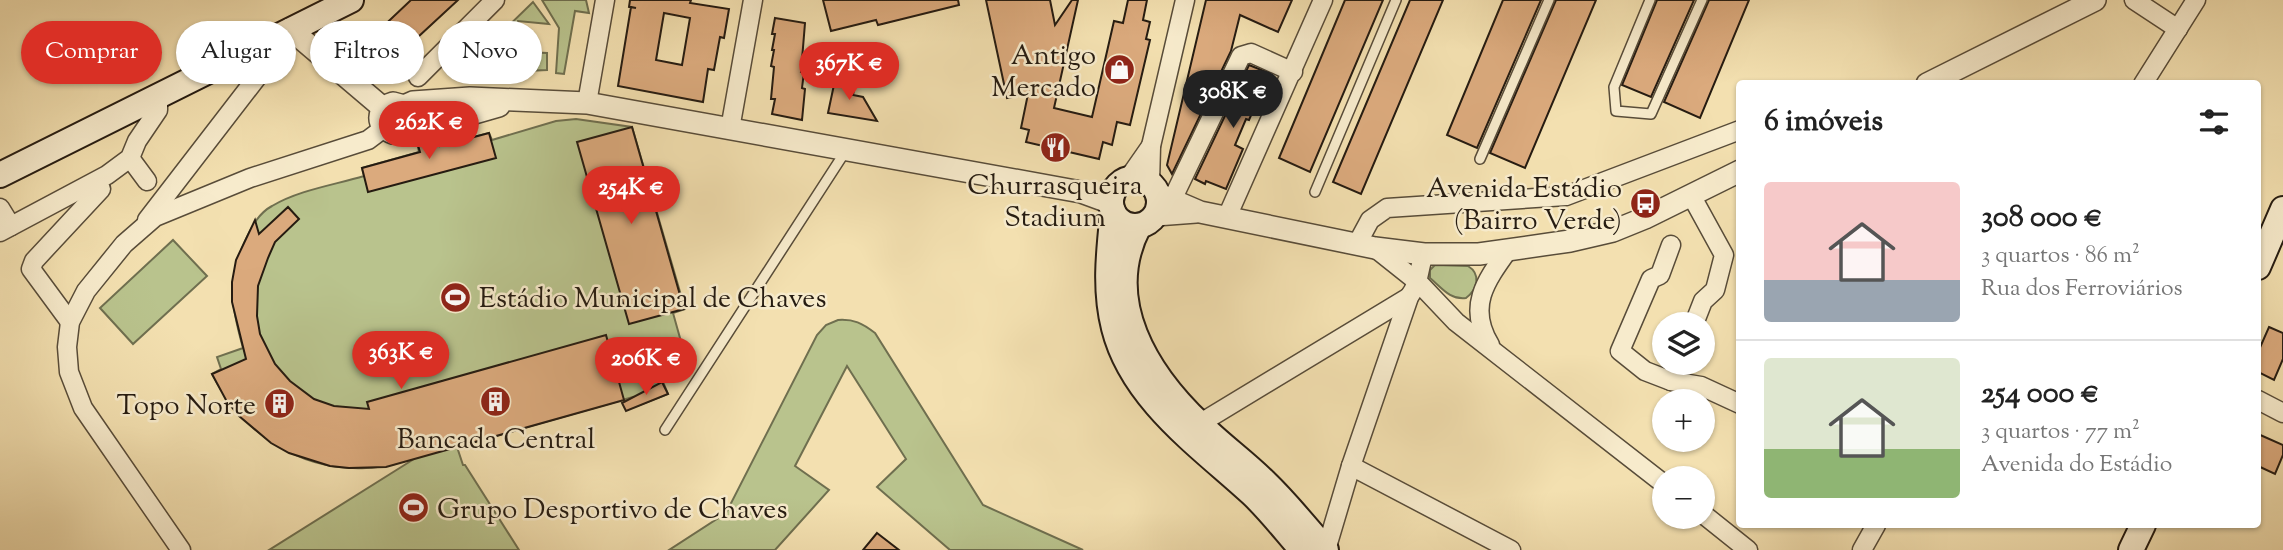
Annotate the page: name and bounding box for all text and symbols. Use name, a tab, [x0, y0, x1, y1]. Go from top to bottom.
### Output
chip: Comprar	[21, 21, 162, 84]
chip: Alugar	[176, 21, 296, 84]
chip: Filtros	[310, 21, 424, 84]
chip: Novo	[438, 21, 542, 84]
place label: Antigo Mercado	[991, 37, 1096, 109]
pin: 367K €	[792, 42, 906, 102]
text: 367K €	[815, 48, 883, 81]
shop icon: Antigo Mercado	[1102, 53, 1136, 87]
pin: 308K €	[1176, 71, 1290, 130]
text: 308K €	[1199, 76, 1267, 109]
text: 6 imóveis	[1764, 101, 1883, 144]
pin: 262K €	[372, 102, 486, 161]
icon: filters	[2195, 103, 2233, 141]
text: 262K €	[395, 107, 463, 140]
restaurant icon: Churrasqueira Stadium	[1038, 130, 1072, 164]
pin: 254K €	[574, 166, 688, 226]
place label: Churrasqueira Stadium	[967, 167, 1143, 239]
place label: Avenida Estádio (Bairro Verde)	[1426, 170, 1622, 242]
text: 254K €	[598, 172, 664, 205]
bus stop icon: Avenida Estádio (Bairro Verde)	[1628, 186, 1662, 220]
text: 308 000 €	[1981, 197, 2103, 240]
icon: home	[1820, 210, 1904, 294]
text: 3 quartos · 86 m²	[1981, 240, 2140, 273]
text: Rua dos Ferroviários	[1981, 273, 2183, 306]
sports icon: Estádio Municipal de Chaves	[439, 280, 473, 314]
place label: Estádio Municipal de Chaves	[479, 280, 826, 320]
map controls	[1652, 312, 1715, 529]
button: layers	[1652, 312, 1715, 375]
pin: 363K €	[344, 332, 458, 391]
text: 363K €	[368, 337, 434, 370]
pin: 206K €	[589, 338, 703, 397]
text: 206K €	[611, 343, 681, 376]
text: 254 000 €	[1981, 373, 2099, 416]
building icon: Bancada Central	[479, 384, 513, 418]
icon: home	[1820, 386, 1904, 470]
place label: Topo Norte	[117, 387, 256, 427]
building icon: Topo Norte	[262, 387, 296, 421]
button: +	[1652, 389, 1715, 452]
text: 3 quartos · 77 m²	[1981, 416, 2140, 449]
place label: Bancada Central	[397, 421, 595, 461]
text: Avenida do Estádio	[1981, 449, 2172, 482]
button: −	[1652, 466, 1715, 529]
sports icon: Grupo Desportivo de Chaves	[397, 491, 431, 525]
place label: Grupo Desportivo de Chaves	[437, 491, 787, 531]

